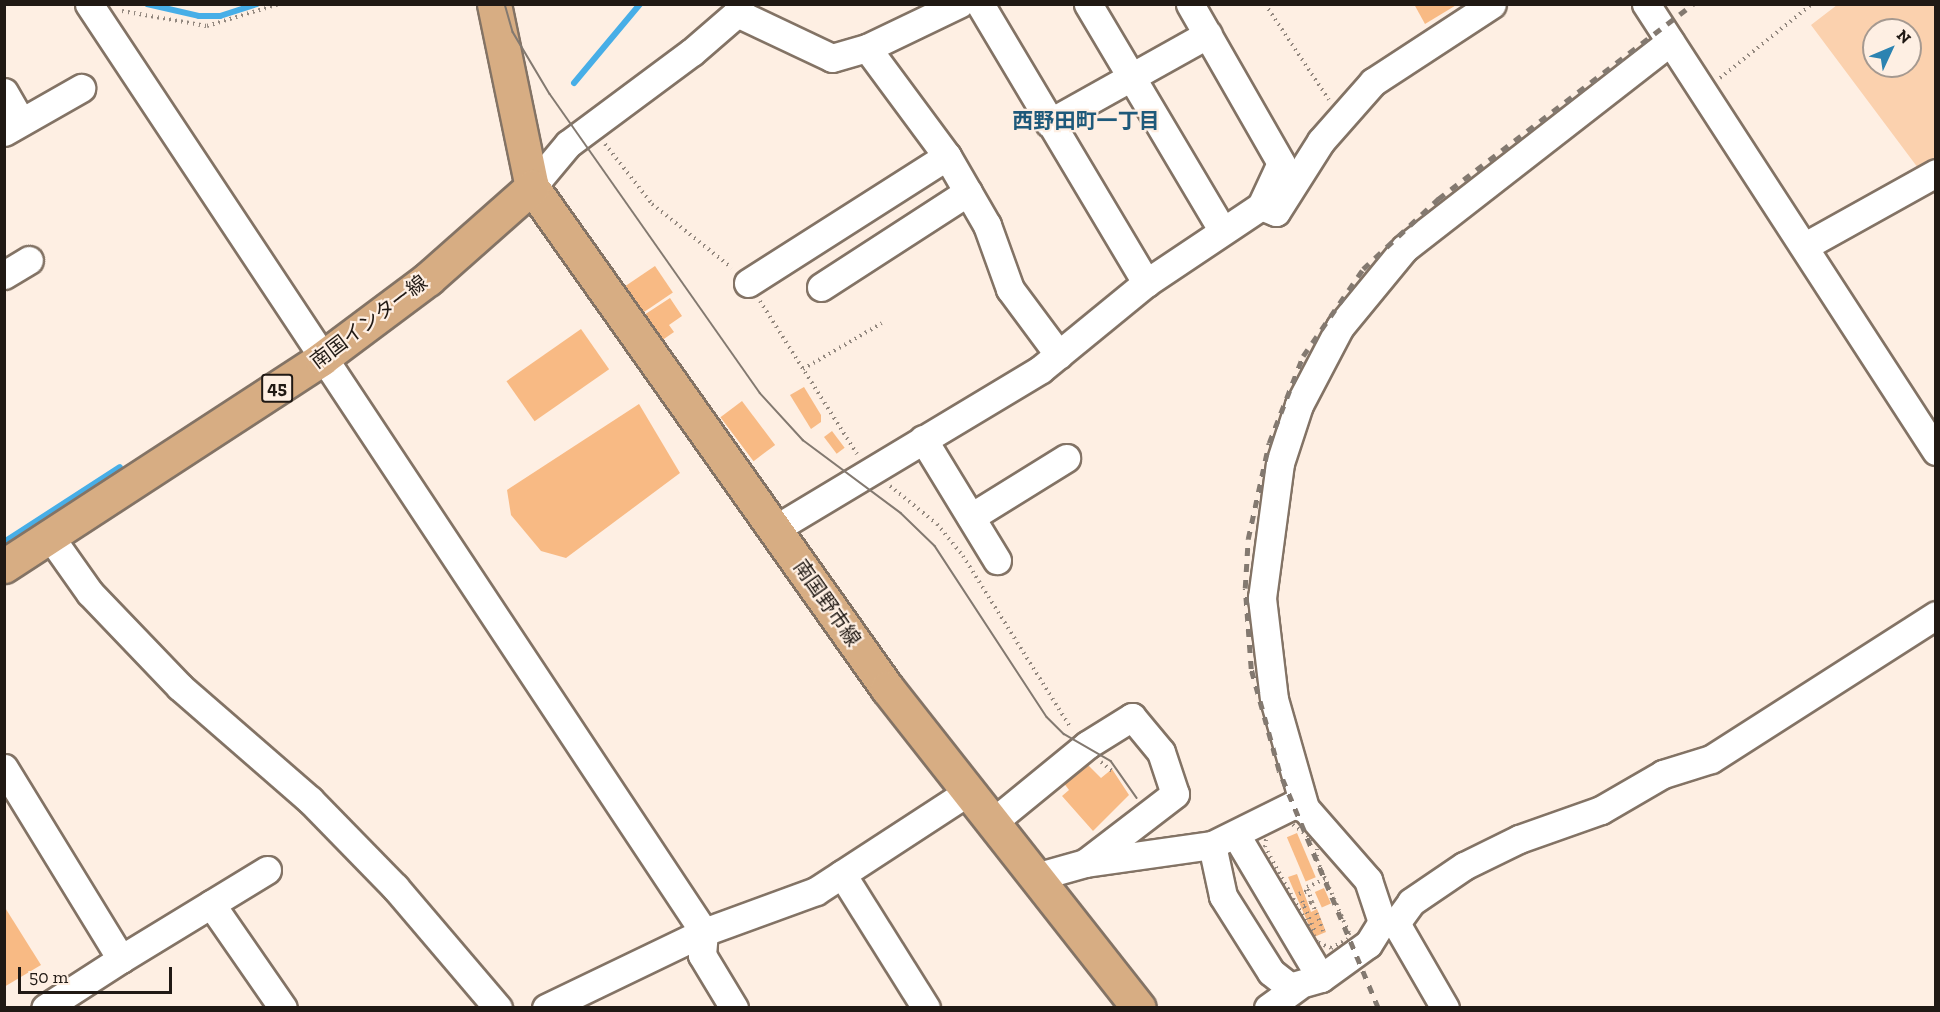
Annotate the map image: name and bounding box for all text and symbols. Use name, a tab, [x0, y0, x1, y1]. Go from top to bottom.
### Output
north arrow	[1862, 18, 1922, 78]
text: N	[1893, 26, 1915, 48]
district label: 西野田町一丁目	[1013, 108, 1159, 134]
street label: 南国インター線	[306, 270, 432, 374]
road number: 45	[260, 373, 294, 403]
street label: 南国野市線	[788, 555, 866, 651]
scale bar	[21, 955, 176, 993]
text: 50 m	[29, 966, 68, 988]

